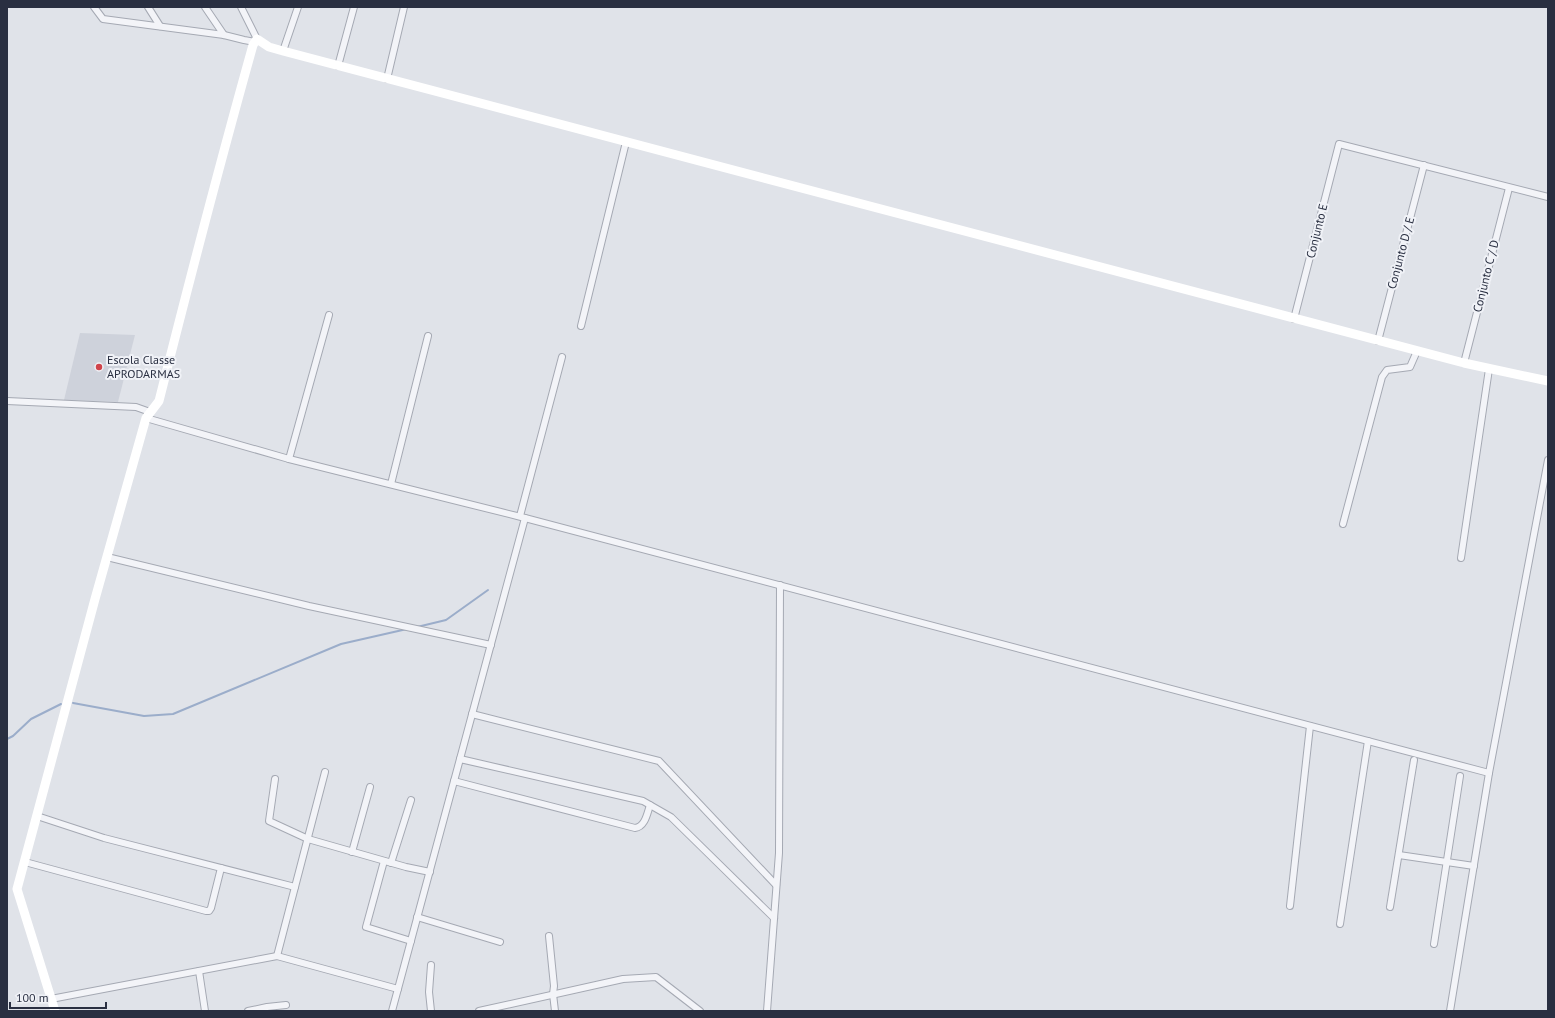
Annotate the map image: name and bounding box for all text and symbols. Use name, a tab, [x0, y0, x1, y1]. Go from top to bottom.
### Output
street label: Conjunto E	[1303, 202, 1331, 260]
street label: Conjunto D / E	[1384, 215, 1417, 291]
street label: Conjunto C / D	[1469, 238, 1502, 314]
place label: Escola Classe APRODARMAS	[107, 352, 180, 381]
marker: Escola Classe APRODARMAS	[94, 362, 104, 372]
scale bar	[10, 984, 106, 1010]
text: 100 m	[16, 990, 49, 1005]

